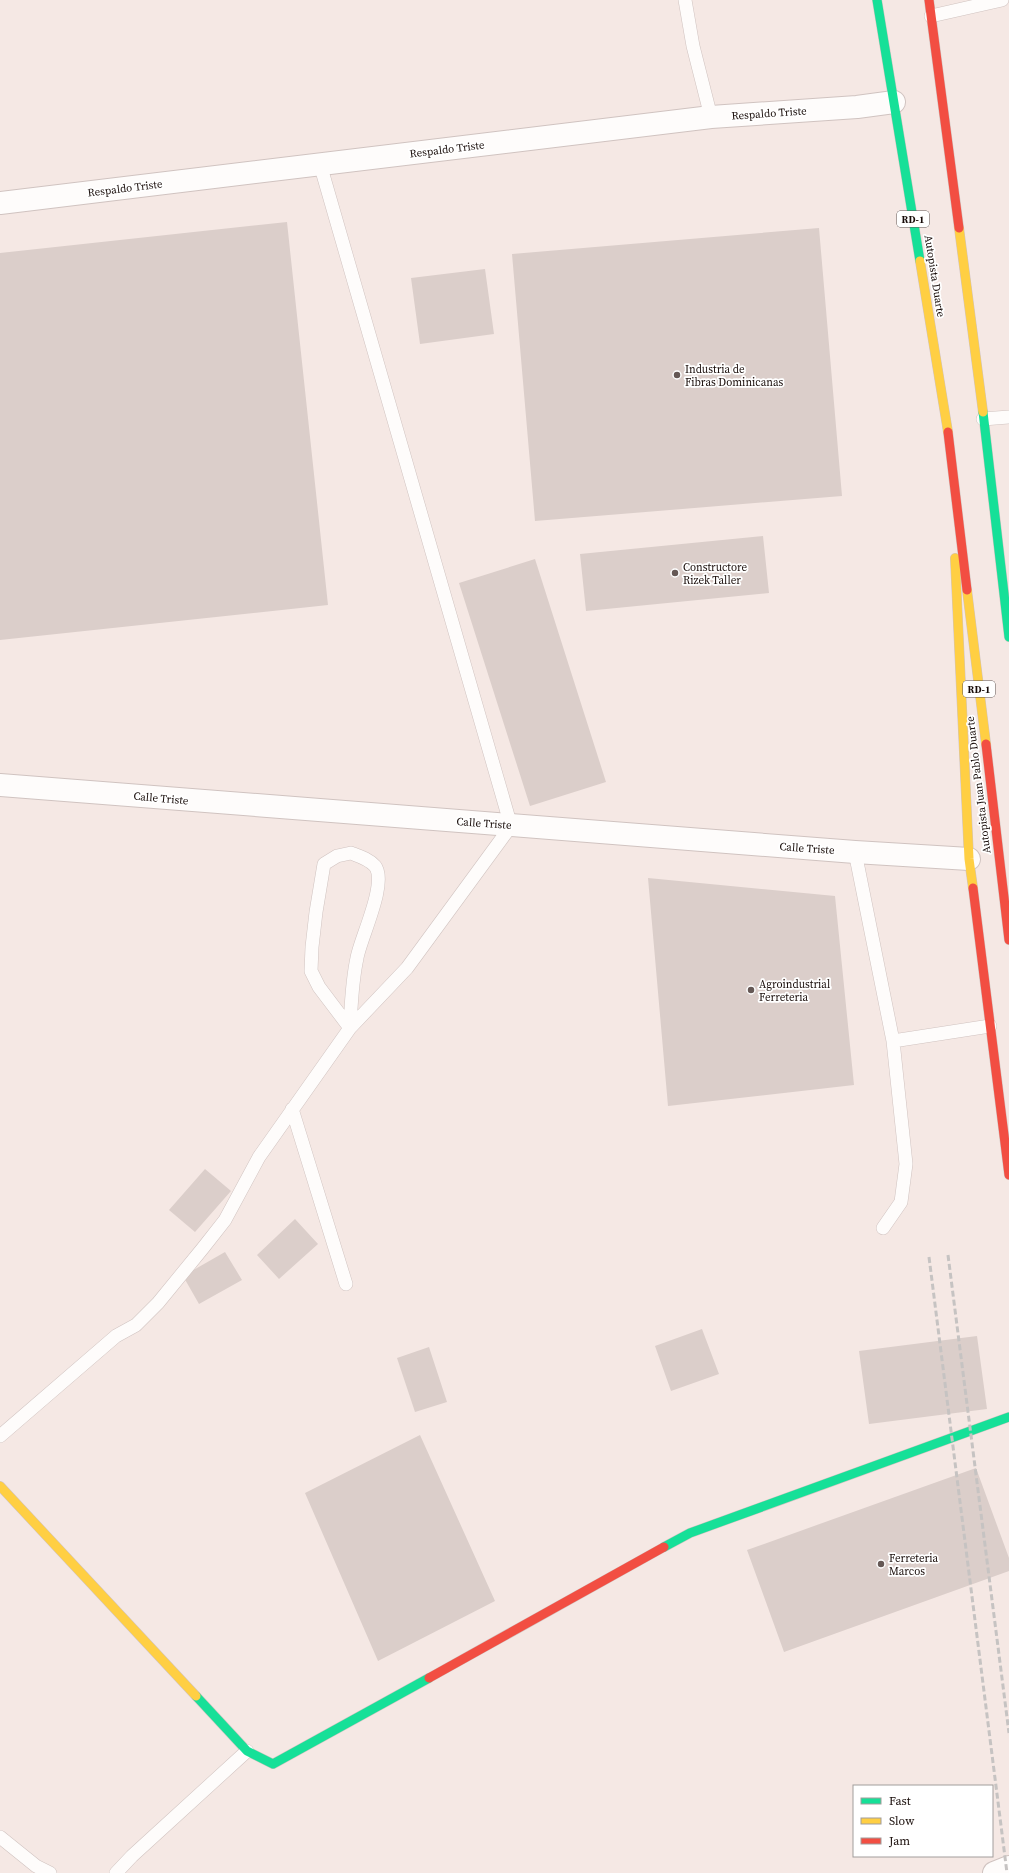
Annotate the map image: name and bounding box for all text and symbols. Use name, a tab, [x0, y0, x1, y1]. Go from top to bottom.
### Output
street label: Respaldo Triste	[731, 103, 808, 124]
street label: Respaldo Triste	[409, 137, 486, 162]
street label: Respaldo Triste	[87, 176, 164, 201]
road number: RD-1	[897, 211, 929, 227]
street label: Autopista Duarte	[921, 234, 948, 319]
place label: Industria de Fibras Dominicanas	[685, 362, 783, 390]
marker: Industria de Fibras Dominicanas	[672, 370, 682, 380]
place label: Constructore Rizek Taller	[683, 560, 747, 588]
marker: Constructore Rizek Taller	[670, 568, 680, 578]
road number: RD-1	[963, 681, 995, 697]
street label: Autopista Juan Pablo Duarte	[963, 715, 994, 854]
street label: Calle Triste	[133, 789, 190, 808]
street label: Calle Triste	[456, 814, 512, 833]
street label: Calle Triste	[779, 839, 835, 858]
place label: Agroindustrial Ferreteria	[759, 977, 830, 1005]
marker: Agroindustrial Ferreteria	[746, 985, 756, 995]
place label: Ferreteria Marcos	[889, 1551, 938, 1579]
marker: Ferreteria Marcos	[876, 1559, 886, 1569]
legend	[853, 1785, 993, 1857]
text: Fast	[889, 1793, 911, 1809]
text: Slow	[889, 1813, 915, 1829]
text: Jam	[888, 1833, 910, 1849]

